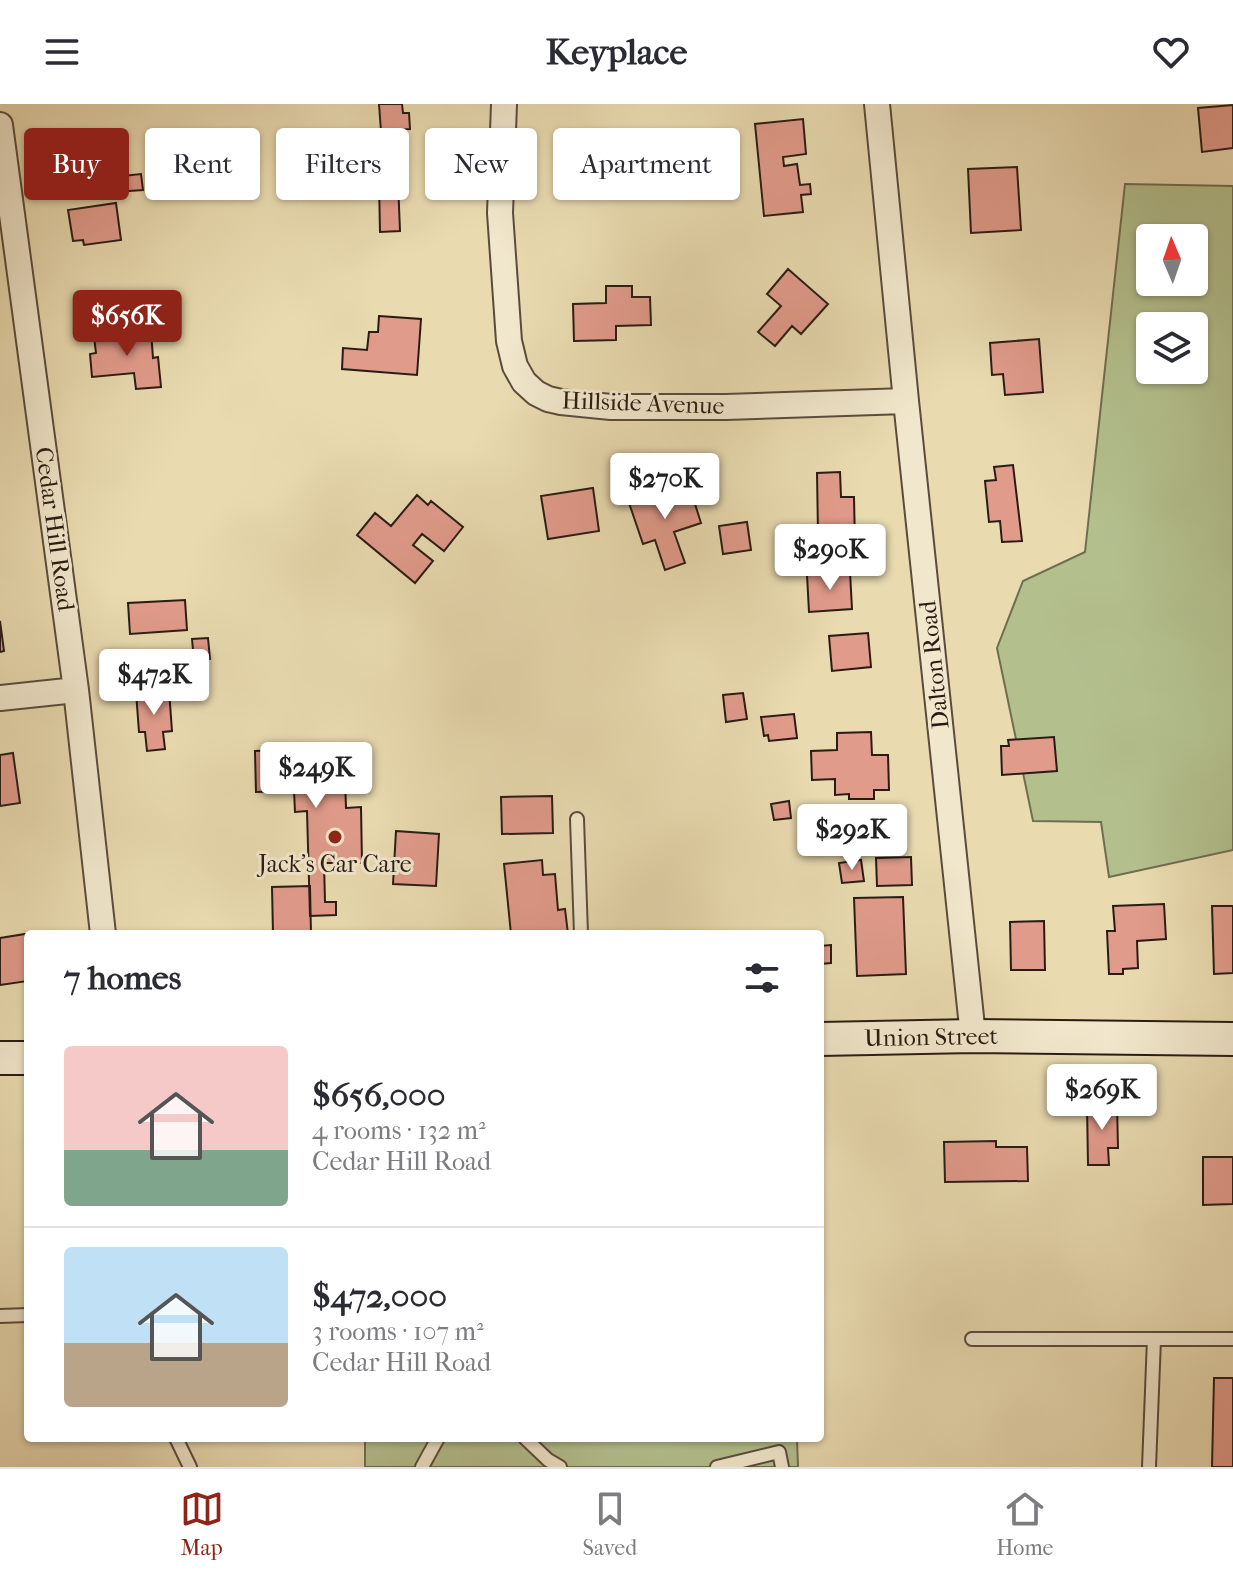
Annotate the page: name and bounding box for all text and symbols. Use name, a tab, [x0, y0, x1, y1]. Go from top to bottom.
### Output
icon: menu	[40, 30, 84, 74]
icon: heart	[1149, 30, 1193, 74]
text: Keyplace	[546, 31, 687, 73]
chip: Buy	[24, 128, 129, 200]
chip: Rent	[145, 128, 260, 200]
chip: Filters	[276, 128, 409, 200]
chip: New	[425, 128, 537, 200]
chip: Apartment	[553, 128, 740, 200]
north arrow	[1136, 224, 1208, 296]
map controls	[1136, 224, 1208, 384]
pin: $656K	[71, 290, 183, 358]
text: $656K	[91, 300, 163, 331]
button: layers	[1136, 312, 1208, 384]
street label: Hillside Avenue	[561, 386, 725, 420]
street label: Cedar Hill Road	[30, 445, 81, 614]
pin: $270K	[609, 453, 721, 521]
text: $270K	[628, 463, 702, 494]
pin: $290K	[774, 524, 886, 592]
text: $290K	[793, 534, 867, 565]
street label: Dalton Road	[913, 598, 955, 731]
pin: $472K	[98, 649, 210, 717]
text: $472K	[117, 659, 191, 690]
pin: $249K	[260, 742, 372, 810]
text: $249K	[278, 752, 354, 783]
pin: $292K	[796, 804, 908, 872]
text: $292K	[815, 814, 889, 845]
marker: Jack's Car Care	[326, 828, 344, 846]
place label: Jack's Car Care	[256, 850, 412, 878]
icon: filters	[740, 956, 784, 1000]
text: 7 homes	[64, 958, 181, 998]
street label: Union Street	[864, 1022, 999, 1052]
pin: $269K	[1046, 1064, 1158, 1132]
text: $269K	[1065, 1074, 1139, 1105]
text: $656,000	[312, 1075, 446, 1115]
icon: home	[128, 1078, 224, 1174]
text: 4 rooms · 132 m²	[312, 1115, 486, 1146]
text: Cedar Hill Road	[312, 1146, 491, 1177]
text: $472,000	[312, 1276, 447, 1316]
icon: home	[128, 1279, 224, 1375]
text: 3 rooms · 107 m²	[312, 1316, 484, 1347]
text: Cedar Hill Road	[312, 1347, 491, 1378]
tab: Map	[180, 1487, 224, 1561]
tab: Saved	[583, 1487, 637, 1561]
tab: Home	[996, 1487, 1053, 1561]

